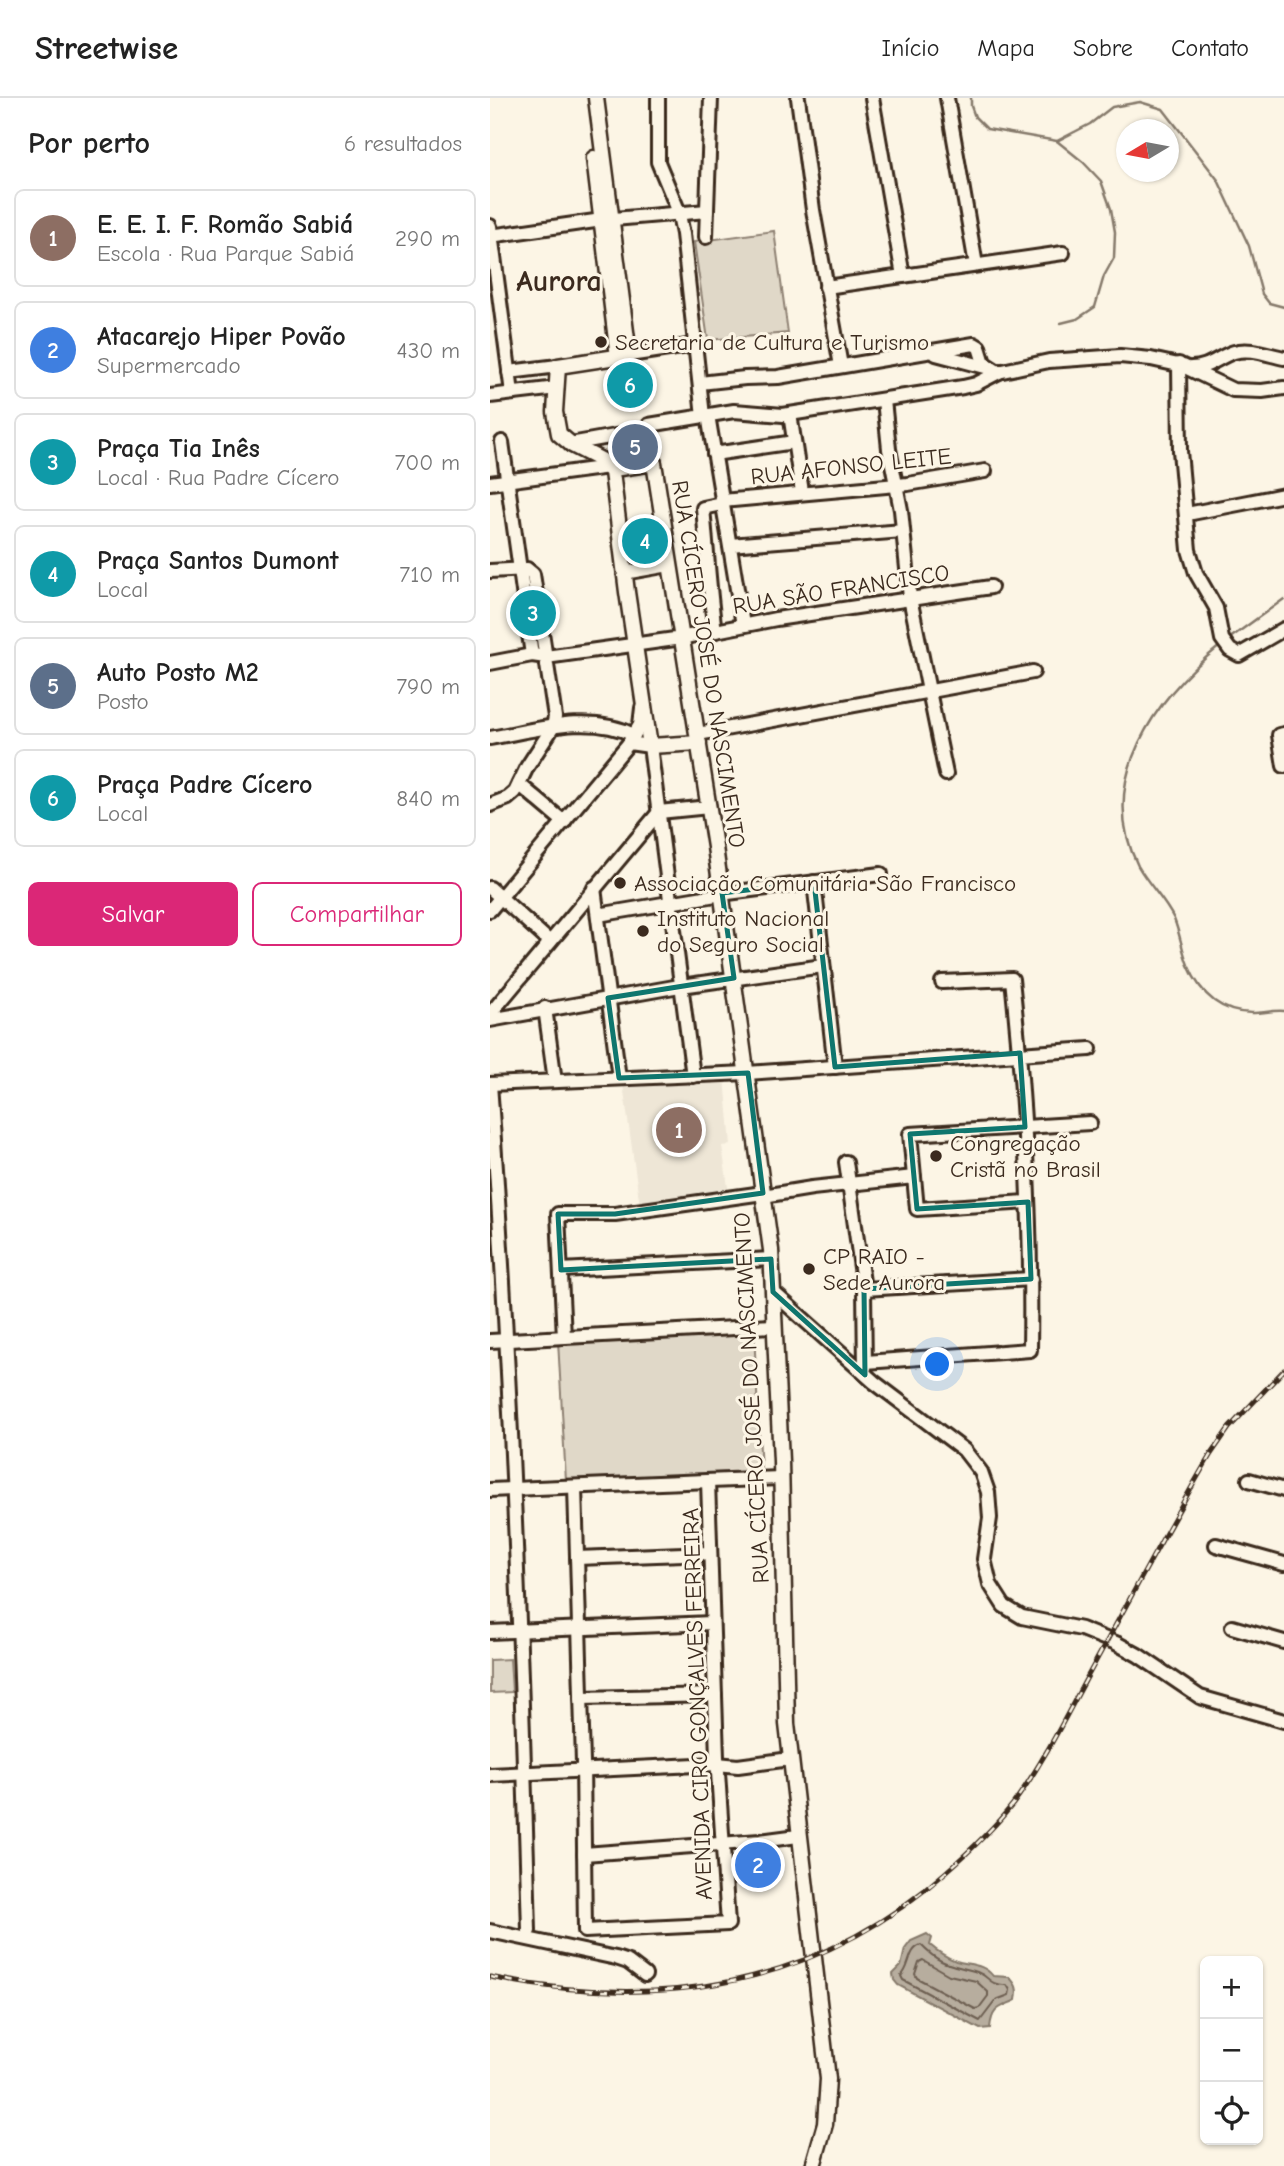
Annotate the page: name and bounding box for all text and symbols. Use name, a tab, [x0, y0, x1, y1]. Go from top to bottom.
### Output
text: Streetwise	[35, 29, 178, 67]
text: Início	[881, 34, 939, 62]
text: Mapa	[977, 34, 1035, 62]
text: Sobre	[1073, 34, 1133, 62]
text: Contato	[1171, 34, 1249, 62]
north arrow	[1116, 119, 1179, 182]
text: Por perto	[28, 126, 150, 161]
text: 6 resultados	[344, 130, 462, 157]
text: E. E. I. F. Romão Sabiá	[97, 210, 353, 240]
text: 1	[48, 225, 58, 252]
text: 290 m	[395, 225, 460, 252]
text: Escola · Rua Parque Sabiá	[97, 240, 354, 267]
district label: Aurora	[516, 264, 602, 299]
text: Atacarejo Hiper Povão	[97, 322, 346, 352]
place label: Secretaria de Cultura e Turismo	[615, 329, 929, 356]
marker: Secretaria de Cultura e Turismo	[593, 334, 609, 350]
text: 2	[47, 337, 59, 364]
text: 430 m	[397, 337, 460, 364]
text: Supermercado	[97, 352, 241, 379]
pin: 6	[607, 359, 653, 411]
pin: 5	[612, 421, 658, 473]
text: Praça Tia Inês	[97, 434, 260, 464]
street label: RUA AFONSO LEITE	[749, 443, 953, 490]
text: 3	[47, 449, 59, 476]
text: 700 m	[394, 449, 460, 476]
text: Local · Rua Padre Cícero	[97, 464, 339, 491]
street label: RUA CÍCERO JOSÉ DO NASCIMENTO	[666, 478, 751, 850]
pin: 4	[622, 515, 668, 567]
text: Praça Santos Dumont	[97, 546, 339, 576]
street label: RUA SÃO FRANCISCO	[731, 559, 951, 620]
text: 4	[48, 561, 58, 588]
text: 710 m	[399, 561, 460, 588]
text: Local	[97, 576, 148, 603]
pin: 3	[510, 587, 556, 639]
text: Auto Posto M2	[97, 658, 259, 688]
text: 5	[47, 673, 59, 700]
text: 790 m	[396, 673, 460, 700]
text: Posto	[97, 688, 149, 715]
text: Praça Padre Cícero	[97, 770, 312, 800]
text: 6	[47, 785, 59, 812]
text: 840 m	[396, 785, 460, 812]
text: Local	[97, 800, 148, 827]
place label: Associação Comunitária São Francisco	[634, 870, 1016, 897]
marker: Associação Comunitária São Francisco	[612, 875, 628, 891]
button: Salvar	[28, 882, 238, 946]
button: Compartilhar	[252, 882, 462, 946]
place label: Instituto Nacional do Seguro Social	[657, 905, 829, 958]
marker: Instituto Nacional do Seguro Social	[635, 923, 651, 939]
pin: 1	[656, 1104, 702, 1156]
place label: Congregação Cristã no Brasil	[950, 1130, 1101, 1183]
marker: Congregação Cristã no Brasil	[928, 1148, 944, 1164]
street label: RUA CÍCERO JOSÉ DO NASCIMENTO	[728, 1212, 775, 1584]
place label: CP RAIO - Sede Aurora	[823, 1243, 945, 1296]
marker: CP RAIO - Sede Aurora	[801, 1261, 817, 1277]
your location	[920, 1347, 954, 1381]
street label: AVENIDA CIRO GONÇALVES FERREIRA	[677, 1507, 718, 1901]
pin: 2	[735, 1839, 781, 1891]
map controls	[1200, 1956, 1263, 2145]
button: +	[1200, 1956, 1263, 2019]
button: −	[1200, 2019, 1263, 2082]
button: locate	[1200, 2082, 1263, 2145]

